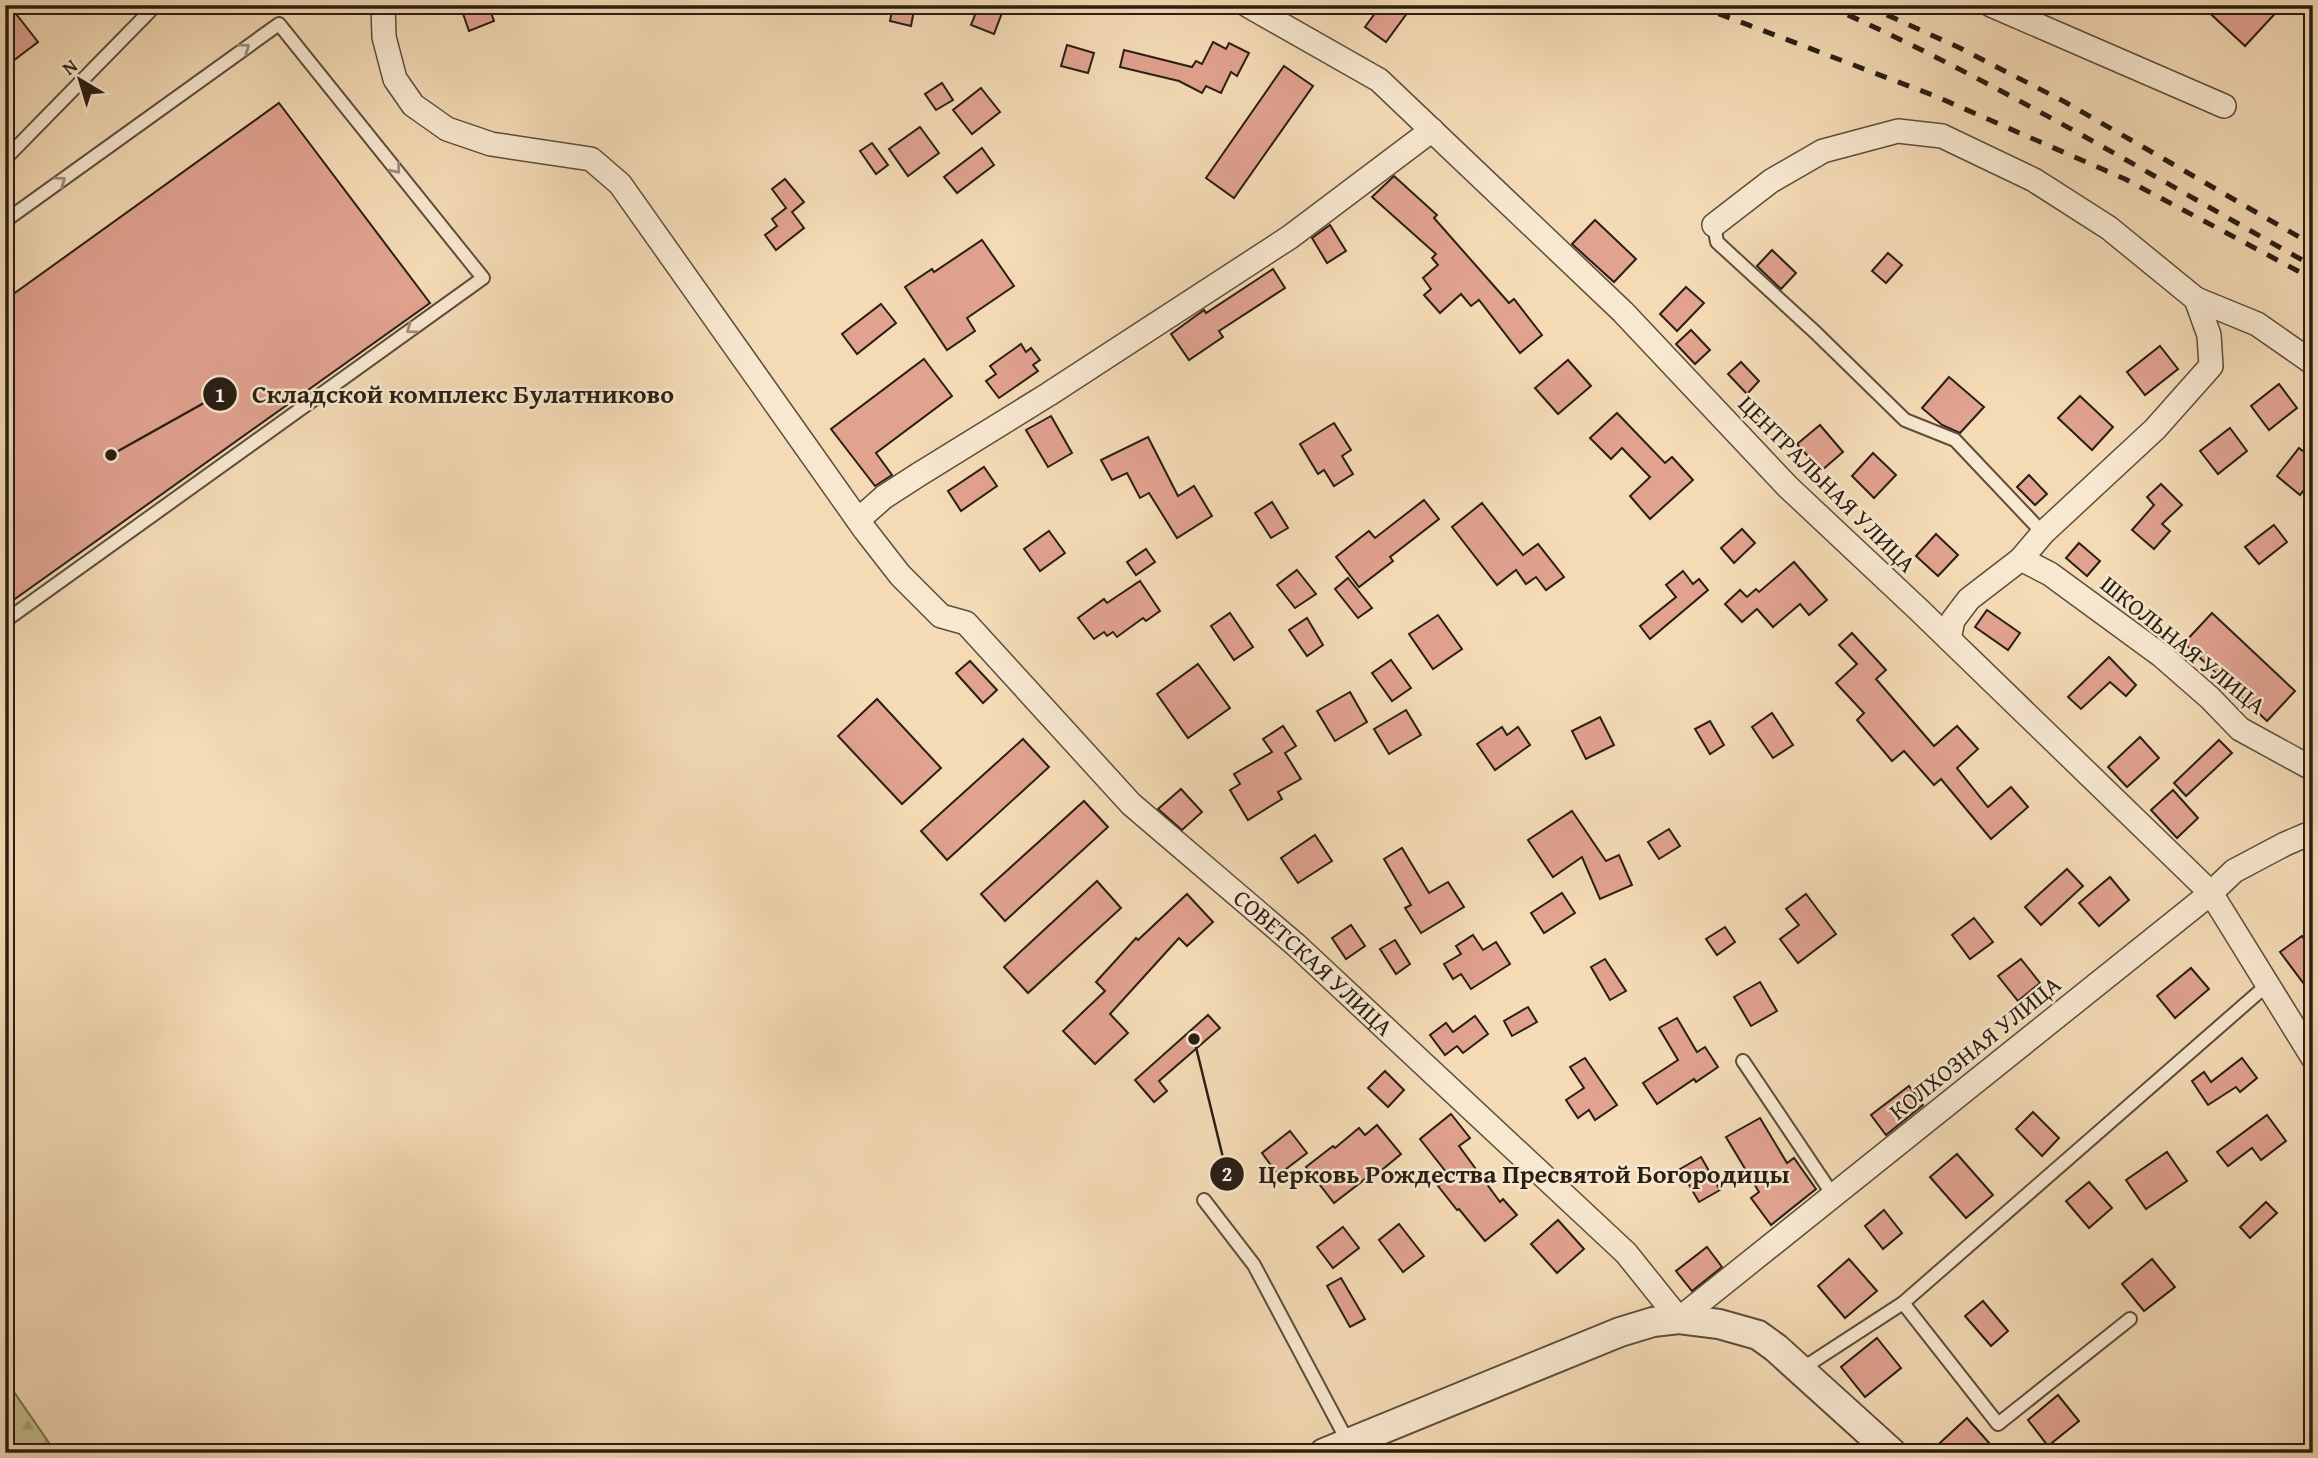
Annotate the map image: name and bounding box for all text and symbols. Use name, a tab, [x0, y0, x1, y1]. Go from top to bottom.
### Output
one-way arrow	[237, 44, 250, 57]
north arrow	[46, 46, 116, 116]
text: N	[56, 51, 83, 82]
one-way arrow	[387, 161, 400, 174]
one-way arrow	[53, 177, 66, 189]
one-way arrow	[406, 321, 419, 333]
callout: Складской комплекс Булатниково	[202, 371, 688, 418]
text: Складской комплекс Булатниково	[252, 374, 674, 413]
text: 1	[215, 379, 225, 410]
street label: ЦЕНТРАЛЬНАЯ УЛИЦА	[1730, 387, 1925, 581]
street label: ШКОЛЬНАЯ УЛИЦА	[2093, 567, 2274, 723]
street label: СОВЕТСКАЯ УЛИЦА	[1226, 881, 1401, 1044]
street label: КОЛХОЗНАЯ УЛИЦА	[1881, 967, 2069, 1128]
callout: Церковь Рождества Пресвятой Богородицы	[1209, 1151, 1803, 1198]
text: Церковь Рождества Пресвятой Богородицы	[1258, 1154, 1790, 1193]
text: 2	[1222, 1158, 1232, 1189]

